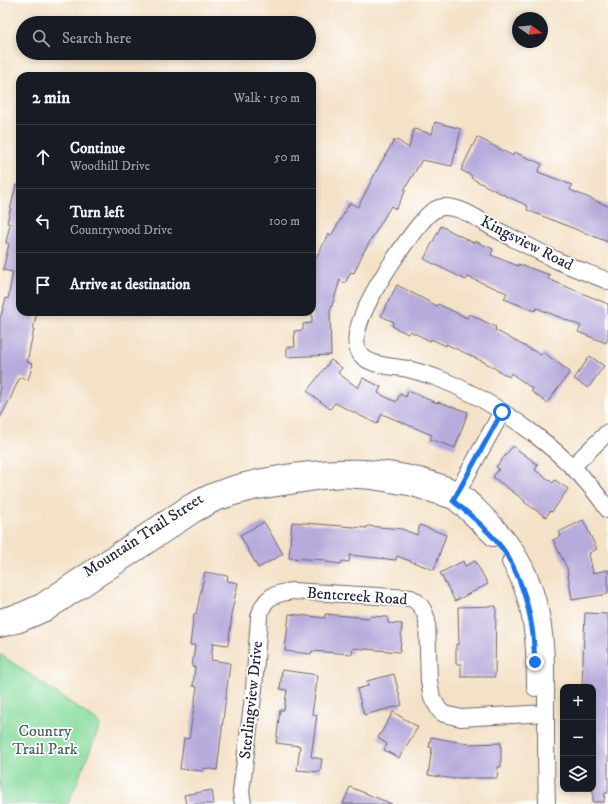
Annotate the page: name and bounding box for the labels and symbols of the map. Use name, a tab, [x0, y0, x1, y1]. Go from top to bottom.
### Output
north arrow	[512, 12, 548, 48]
street label: Kingsview Road	[477, 211, 577, 275]
route start	[493, 403, 511, 421]
street label: Mountain Trail Street	[79, 489, 207, 581]
street label: Bentcreek Road	[306, 583, 408, 609]
street label: Sterlingview Drive	[235, 640, 267, 760]
route end	[526, 653, 544, 671]
park label: Country Trail Park	[12, 721, 78, 759]

